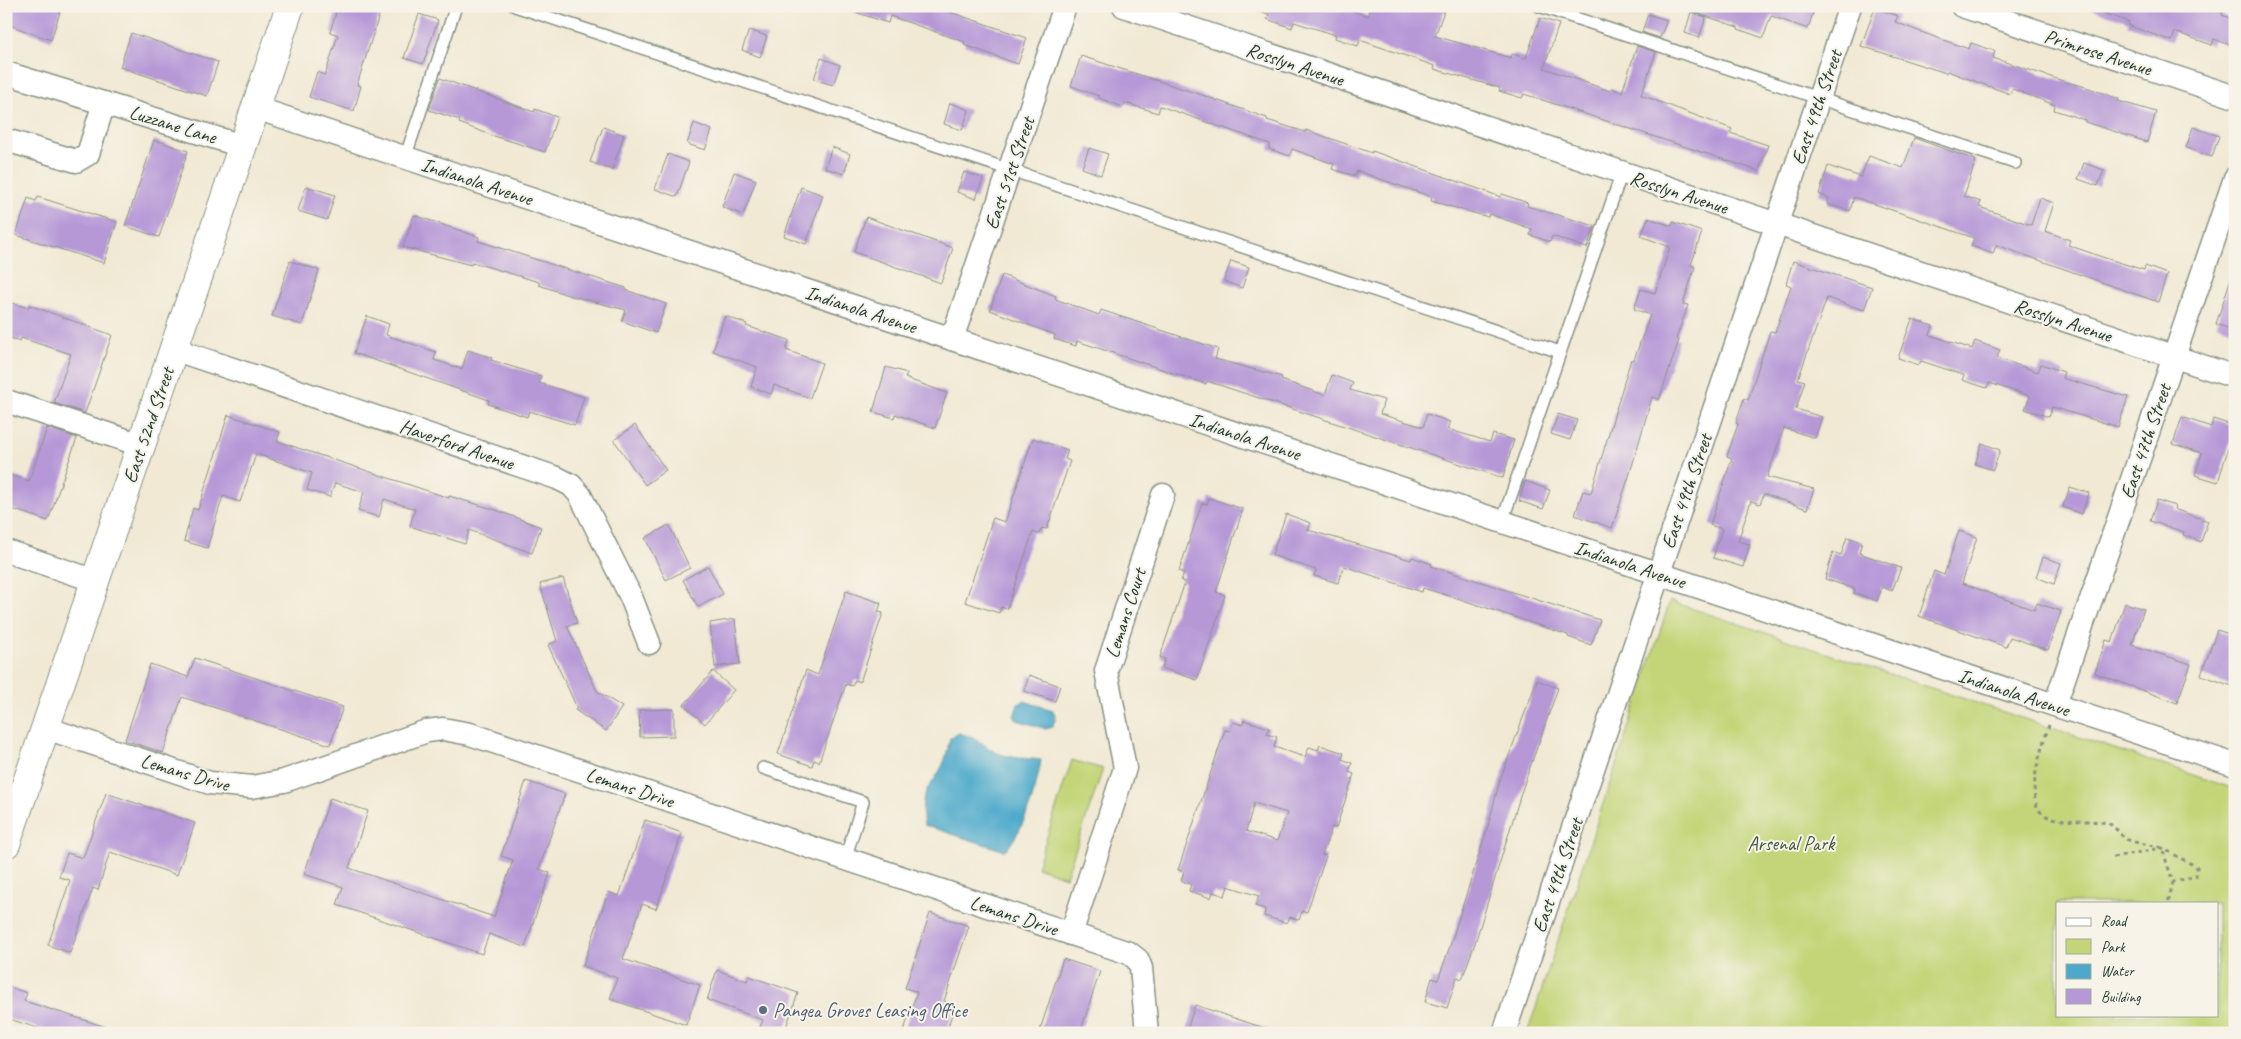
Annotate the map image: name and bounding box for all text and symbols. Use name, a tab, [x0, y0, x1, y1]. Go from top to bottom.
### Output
street label: Primrose Avenue	[2041, 23, 2156, 82]
street label: Rosslyn Avenue	[1243, 37, 1348, 92]
street label: East 49th Street	[1785, 44, 1848, 168]
street label: Luzzane Lane	[126, 99, 221, 150]
street label: East 51st Street	[979, 112, 1041, 233]
street label: Indianola Avenue	[418, 152, 537, 212]
street label: Rosslyn Avenue	[1627, 165, 1732, 220]
street label: Indianola Avenue	[802, 280, 921, 340]
street label: Rosslyn Avenue	[2011, 293, 2116, 348]
street label: East 52nd Street	[117, 362, 181, 486]
street label: East 47th Street	[2114, 378, 2177, 502]
street label: Indianola Avenue	[1186, 407, 1305, 467]
street label: Haverford Avenue	[397, 413, 518, 476]
street label: East 49th Street	[1655, 428, 1718, 552]
street label: Indianola Avenue	[1571, 535, 1690, 595]
street label: Lemans Court	[1099, 563, 1152, 661]
street label: Indianola Avenue	[1955, 663, 2074, 723]
street label: Lemans Drive	[138, 748, 233, 797]
street label: Lemans Drive	[583, 762, 678, 814]
street label: East 49th Street	[1526, 812, 1589, 936]
park label: Arsenal Park	[1748, 831, 1836, 856]
street label: Lemans Drive	[967, 890, 1062, 942]
legend	[2056, 902, 2218, 1016]
text: Road	[2101, 912, 2128, 931]
text: Park	[2101, 938, 2126, 957]
text: Water	[2101, 962, 2135, 981]
text: Building	[2101, 988, 2141, 1007]
place label: Pangea Groves Leasing Office	[773, 998, 968, 1023]
marker: Pangea Groves Leasing Office	[757, 1004, 769, 1016]

